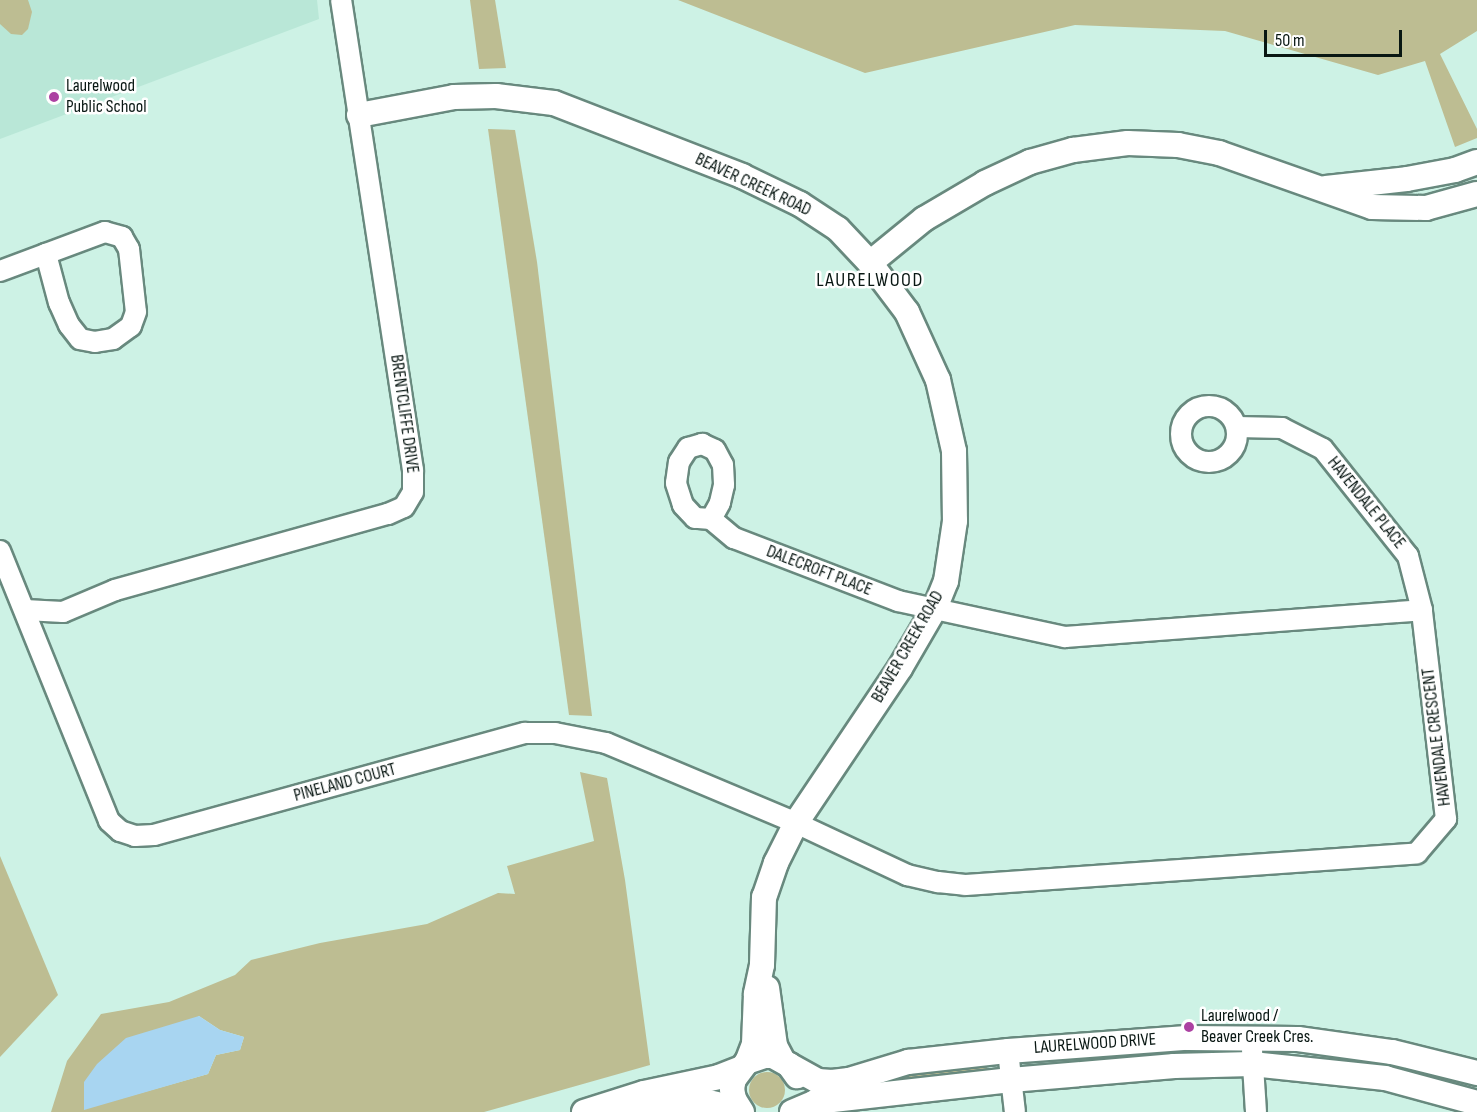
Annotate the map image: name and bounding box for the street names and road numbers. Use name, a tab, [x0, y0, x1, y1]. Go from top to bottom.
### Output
street label: BEAVER CREEK ROAD	[692, 149, 814, 221]
street label: BRENTCLIFFE DRIVE	[385, 353, 423, 475]
street label: HAVENDALE PLACE	[1322, 453, 1410, 553]
street label: DALECROFT PLACE	[763, 541, 875, 601]
street label: BEAVER CREEK ROAD	[867, 587, 949, 707]
street label: HAVENDALE CRESCENT	[1418, 667, 1456, 807]
street label: PINELAND COURT	[291, 759, 399, 807]
street label: LAURELWOOD DRIVE	[1033, 1029, 1157, 1059]

